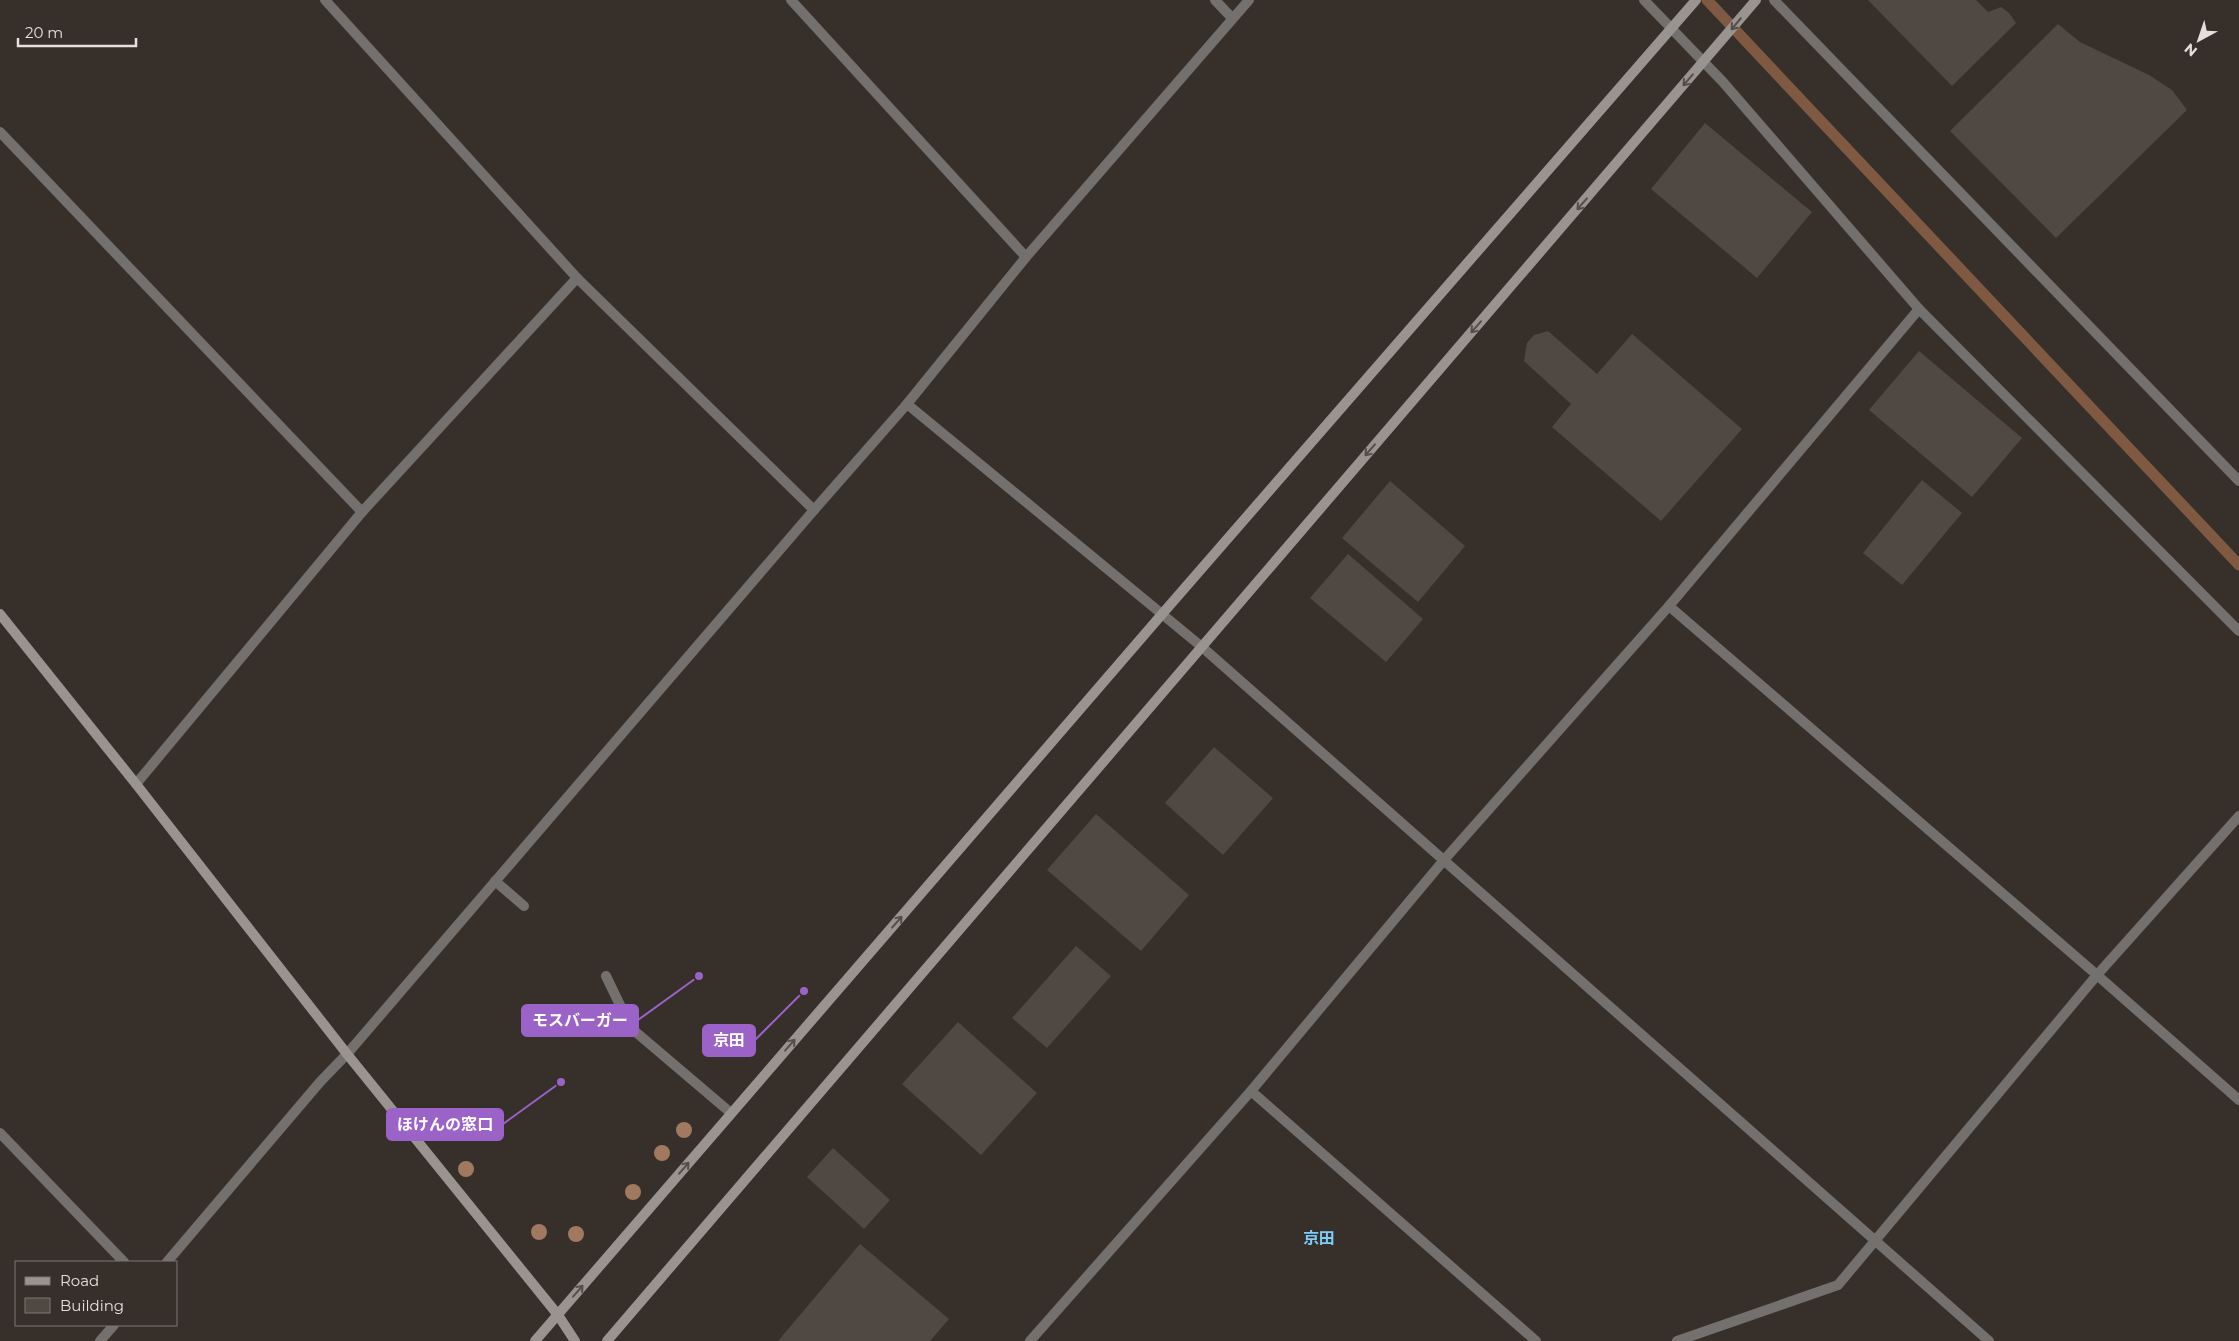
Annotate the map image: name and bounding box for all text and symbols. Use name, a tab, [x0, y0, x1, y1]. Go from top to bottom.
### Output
scale bar	[18, 15, 135, 47]
north arrow	[2174, 15, 2224, 65]
one-way arrow	[1730, 18, 1741, 31]
text: 20 m	[25, 23, 63, 42]
text: N	[2181, 39, 2201, 60]
one-way arrow	[1682, 74, 1693, 87]
one-way arrow	[1576, 197, 1588, 210]
one-way arrow	[1471, 320, 1482, 333]
one-way arrow	[1365, 444, 1376, 457]
one-way arrow	[891, 915, 902, 928]
callout: モスバーガー	[522, 1005, 638, 1036]
text: モスバーガー	[532, 1011, 628, 1030]
callout: 京田	[703, 1025, 755, 1056]
text: 京田	[713, 1031, 745, 1050]
one-way arrow	[785, 1038, 796, 1051]
callout: ほけんの窓口	[387, 1109, 503, 1140]
text: ほけんの窓口	[397, 1115, 493, 1134]
one-way arrow	[678, 1161, 690, 1174]
district label: 京田	[1303, 1229, 1335, 1248]
legend	[15, 1261, 178, 1326]
text: Road	[60, 1271, 99, 1290]
one-way arrow	[572, 1284, 584, 1297]
text: Building	[60, 1296, 124, 1315]

